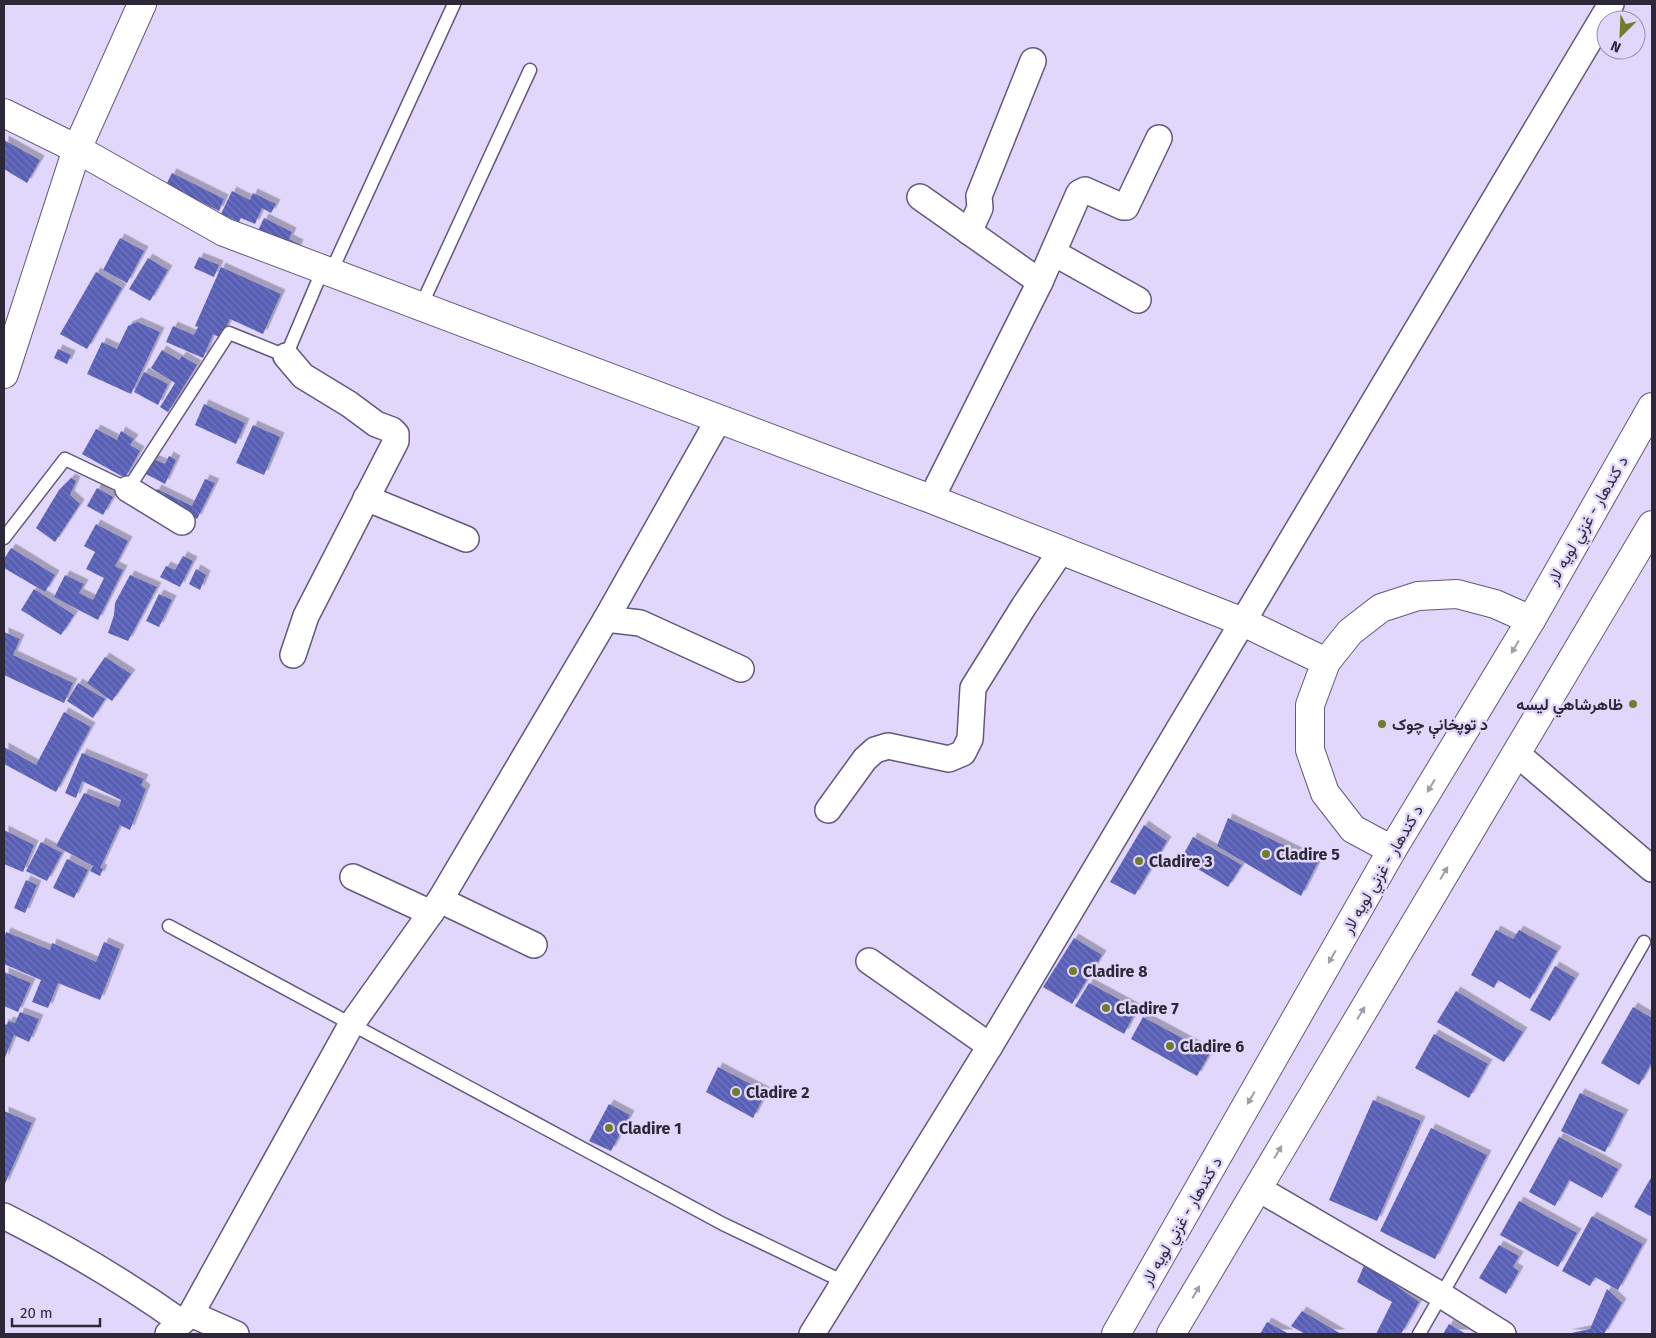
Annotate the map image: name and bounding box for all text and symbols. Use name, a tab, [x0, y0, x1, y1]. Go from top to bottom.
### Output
north arrow	[1596, 10, 1646, 60]
text: N	[1608, 37, 1624, 56]
street label: د کندهار - غزني لويه لار	[1542, 453, 1635, 591]
one-way arrow	[1510, 640, 1519, 653]
place label: ظاهرشاهي لیسه	[1516, 695, 1623, 718]
marker: ظاهرشاهي لیسه	[1627, 698, 1639, 710]
place label: د توپخانې چوک	[1392, 715, 1488, 740]
marker: د توپخانې چوک	[1376, 718, 1388, 730]
one-way arrow	[1426, 779, 1435, 792]
street label: د کندهار - غزني لويه لار	[1337, 802, 1430, 940]
place label: Cladire 5	[1276, 845, 1340, 864]
marker: Cladire 5	[1260, 848, 1272, 860]
place label: Cladire 3	[1149, 852, 1212, 871]
marker: Cladire 3	[1133, 855, 1145, 867]
one-way arrow	[1440, 867, 1449, 880]
one-way arrow	[1327, 950, 1336, 963]
place label: Cladire 8	[1083, 962, 1147, 981]
marker: Cladire 8	[1067, 965, 1079, 977]
place label: Cladire 7	[1116, 999, 1179, 1018]
marker: Cladire 7	[1100, 1002, 1112, 1014]
one-way arrow	[1357, 1006, 1366, 1019]
place label: Cladire 6	[1180, 1037, 1244, 1056]
marker: Cladire 6	[1164, 1040, 1176, 1052]
place label: Cladire 2	[746, 1083, 809, 1102]
marker: Cladire 2	[730, 1086, 742, 1098]
one-way arrow	[1247, 1090, 1255, 1105]
place label: Cladire 1	[619, 1119, 682, 1138]
marker: Cladire 1	[603, 1122, 615, 1134]
one-way arrow	[1274, 1146, 1283, 1159]
street label: د کندهار - غزني لويه لار	[1136, 1154, 1229, 1292]
one-way arrow	[1191, 1286, 1200, 1299]
scale bar	[12, 1296, 100, 1328]
text: 20 m	[20, 1304, 53, 1322]

